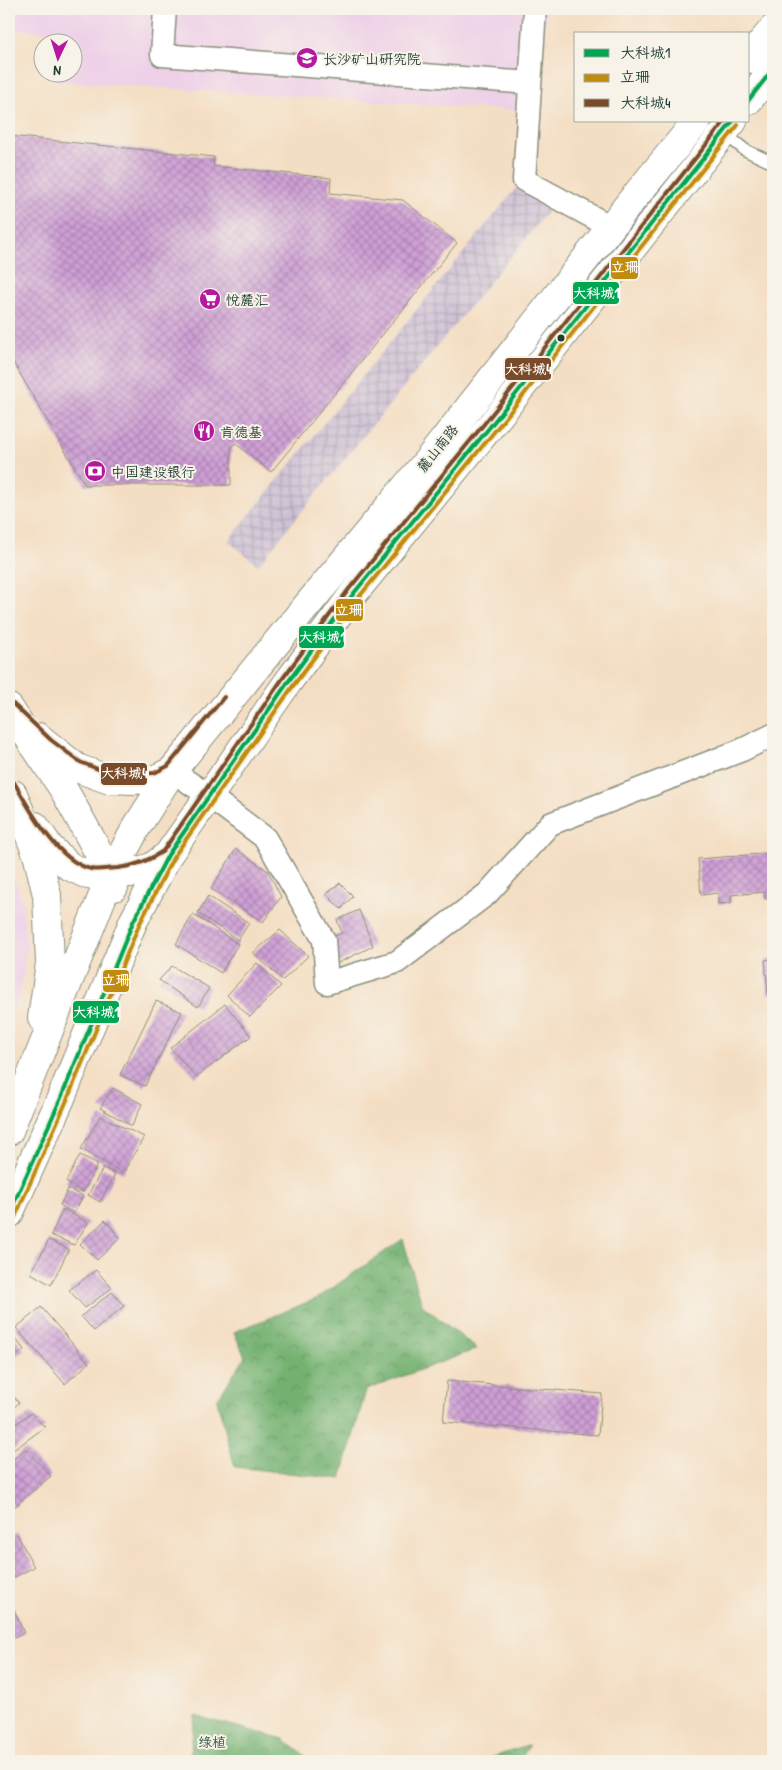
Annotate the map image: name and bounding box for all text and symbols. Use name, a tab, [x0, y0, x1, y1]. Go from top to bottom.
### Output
north arrow	[32, 32, 82, 82]
legend	[574, 32, 750, 122]
text: 大科城1	[620, 42, 670, 63]
school or university icon: 长沙矿山研究院	[295, 46, 319, 70]
place label: 长沙矿山研究院	[323, 49, 421, 68]
text: N	[52, 62, 61, 81]
text: 立珊	[620, 66, 650, 87]
text: 大科城4	[620, 92, 671, 113]
line badge: 立珊	[610, 256, 639, 280]
text: 立珊	[611, 257, 639, 276]
line badge: 大科城1	[572, 281, 620, 305]
text: 大科城1	[572, 283, 620, 302]
supermarket icon: 悦麓汇	[198, 287, 222, 311]
place label: 悦麓汇	[226, 290, 268, 309]
unlabelled marker	[556, 333, 566, 343]
line badge: 大科城4	[504, 357, 552, 381]
text: 大科城4	[504, 359, 552, 378]
restaurant icon: 肯德基	[192, 419, 216, 443]
street label: 麓山南路	[412, 420, 462, 476]
place label: 肯德基	[220, 422, 262, 441]
bank icon: 中国建设银行	[83, 459, 107, 483]
place label: 中国建设银行	[111, 462, 195, 481]
line badge: 立珊	[335, 598, 364, 622]
text: 立珊	[335, 600, 363, 619]
line badge: 大科城1	[298, 625, 345, 649]
text: 大科城1	[298, 627, 346, 646]
line badge: 大科城4	[100, 762, 148, 786]
text: 大科城4	[100, 763, 148, 782]
line badge: 立珊	[102, 969, 130, 993]
text: 立珊	[102, 970, 130, 989]
line badge: 大科城1	[72, 1000, 120, 1024]
text: 大科城1	[72, 1002, 120, 1021]
park label: 绿植	[198, 1732, 226, 1751]

